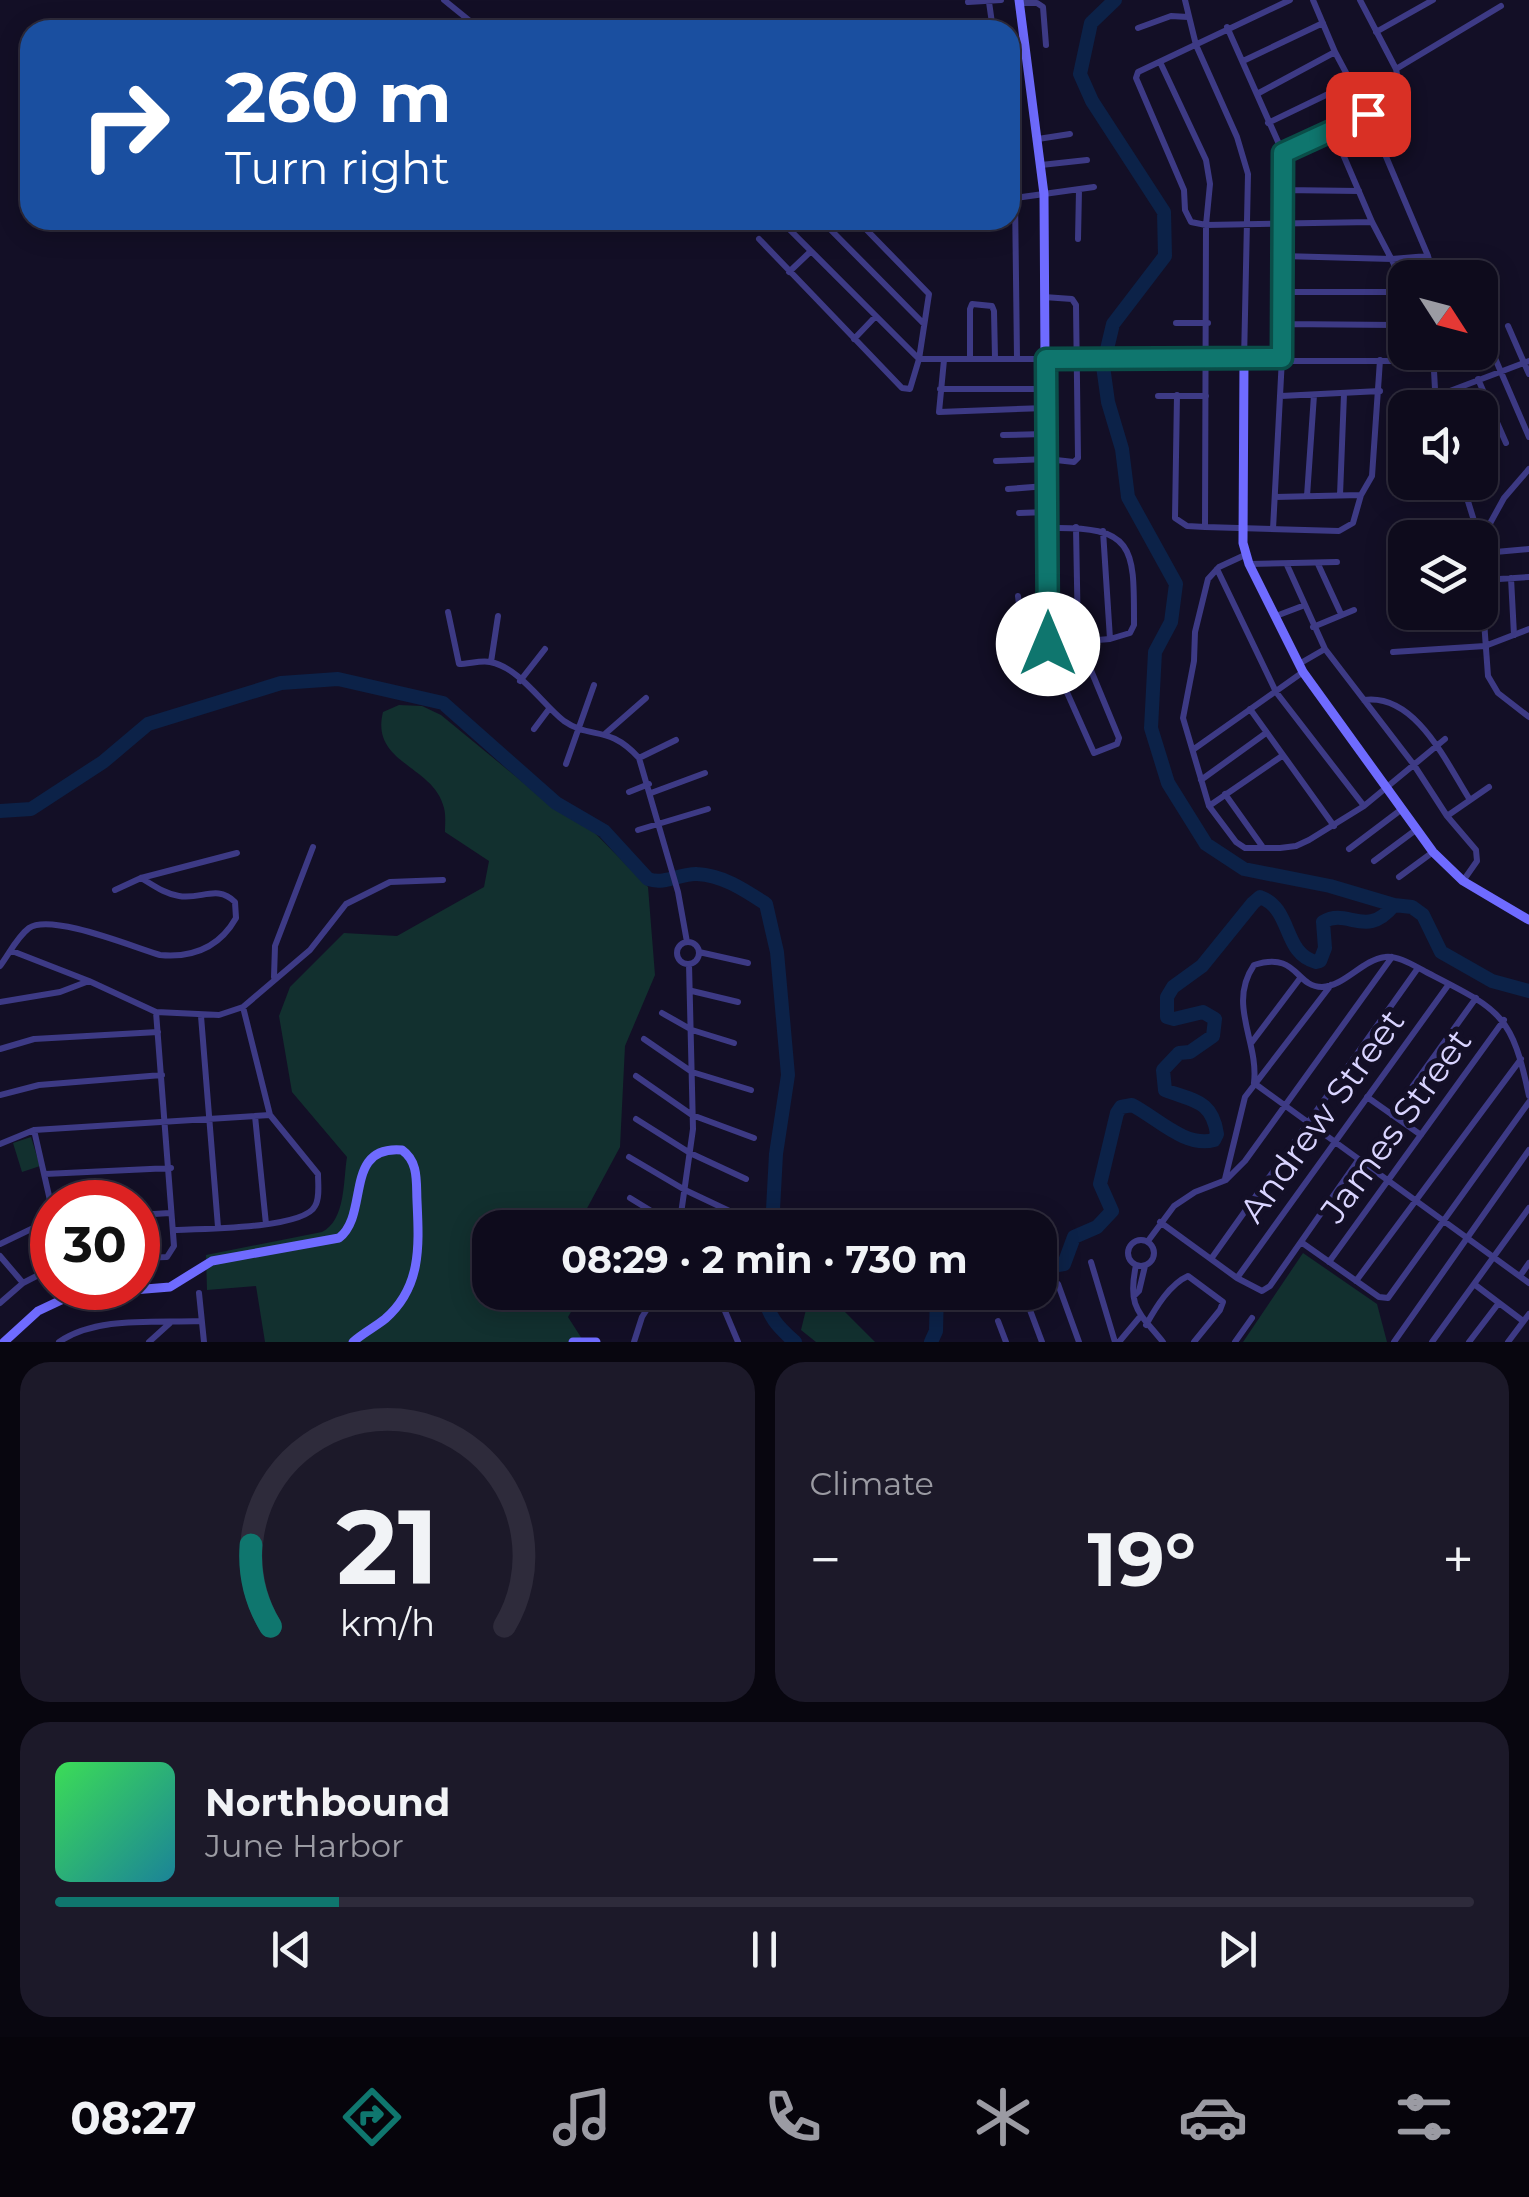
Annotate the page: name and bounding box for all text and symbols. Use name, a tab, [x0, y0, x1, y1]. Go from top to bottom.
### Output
text: 260 m	[225, 54, 452, 140]
icon: right	[60, 60, 190, 190]
pin	[1326, 72, 1411, 157]
icon: arrive	[1341, 87, 1396, 142]
text: Turn right	[225, 140, 450, 195]
north arrow	[1388, 260, 1498, 370]
map controls	[1388, 260, 1498, 630]
button: sound	[1388, 390, 1498, 500]
button: layers	[1388, 520, 1498, 630]
position arrow	[996, 592, 1100, 696]
street label: Andrew Street	[1230, 1001, 1413, 1231]
street label: James Street	[1310, 1021, 1480, 1232]
speed limit sign: 30	[30, 1180, 160, 1310]
text: 08:29 · 2 min · 730 m	[561, 1236, 968, 1283]
text: Climate	[810, 1464, 934, 1503]
text: 21	[336, 1483, 438, 1610]
text: 19°	[1087, 1513, 1196, 1605]
text: −	[810, 1526, 841, 1593]
text: +	[1442, 1526, 1474, 1593]
text: km/h	[340, 1601, 435, 1645]
text: Northbound	[205, 1779, 450, 1826]
text: June Harbor	[205, 1826, 404, 1865]
icon: previous	[264, 1922, 319, 1977]
icon: pause	[737, 1922, 792, 1977]
icon: next	[1210, 1922, 1265, 1977]
icon: directions	[337, 2082, 407, 2152]
icon: music	[547, 2082, 617, 2152]
icon: phone	[758, 2082, 828, 2152]
icon: climate	[968, 2082, 1038, 2152]
icon: car	[1178, 2082, 1248, 2152]
icon: filters	[1389, 2082, 1459, 2152]
text: 08:27	[70, 2090, 197, 2145]

